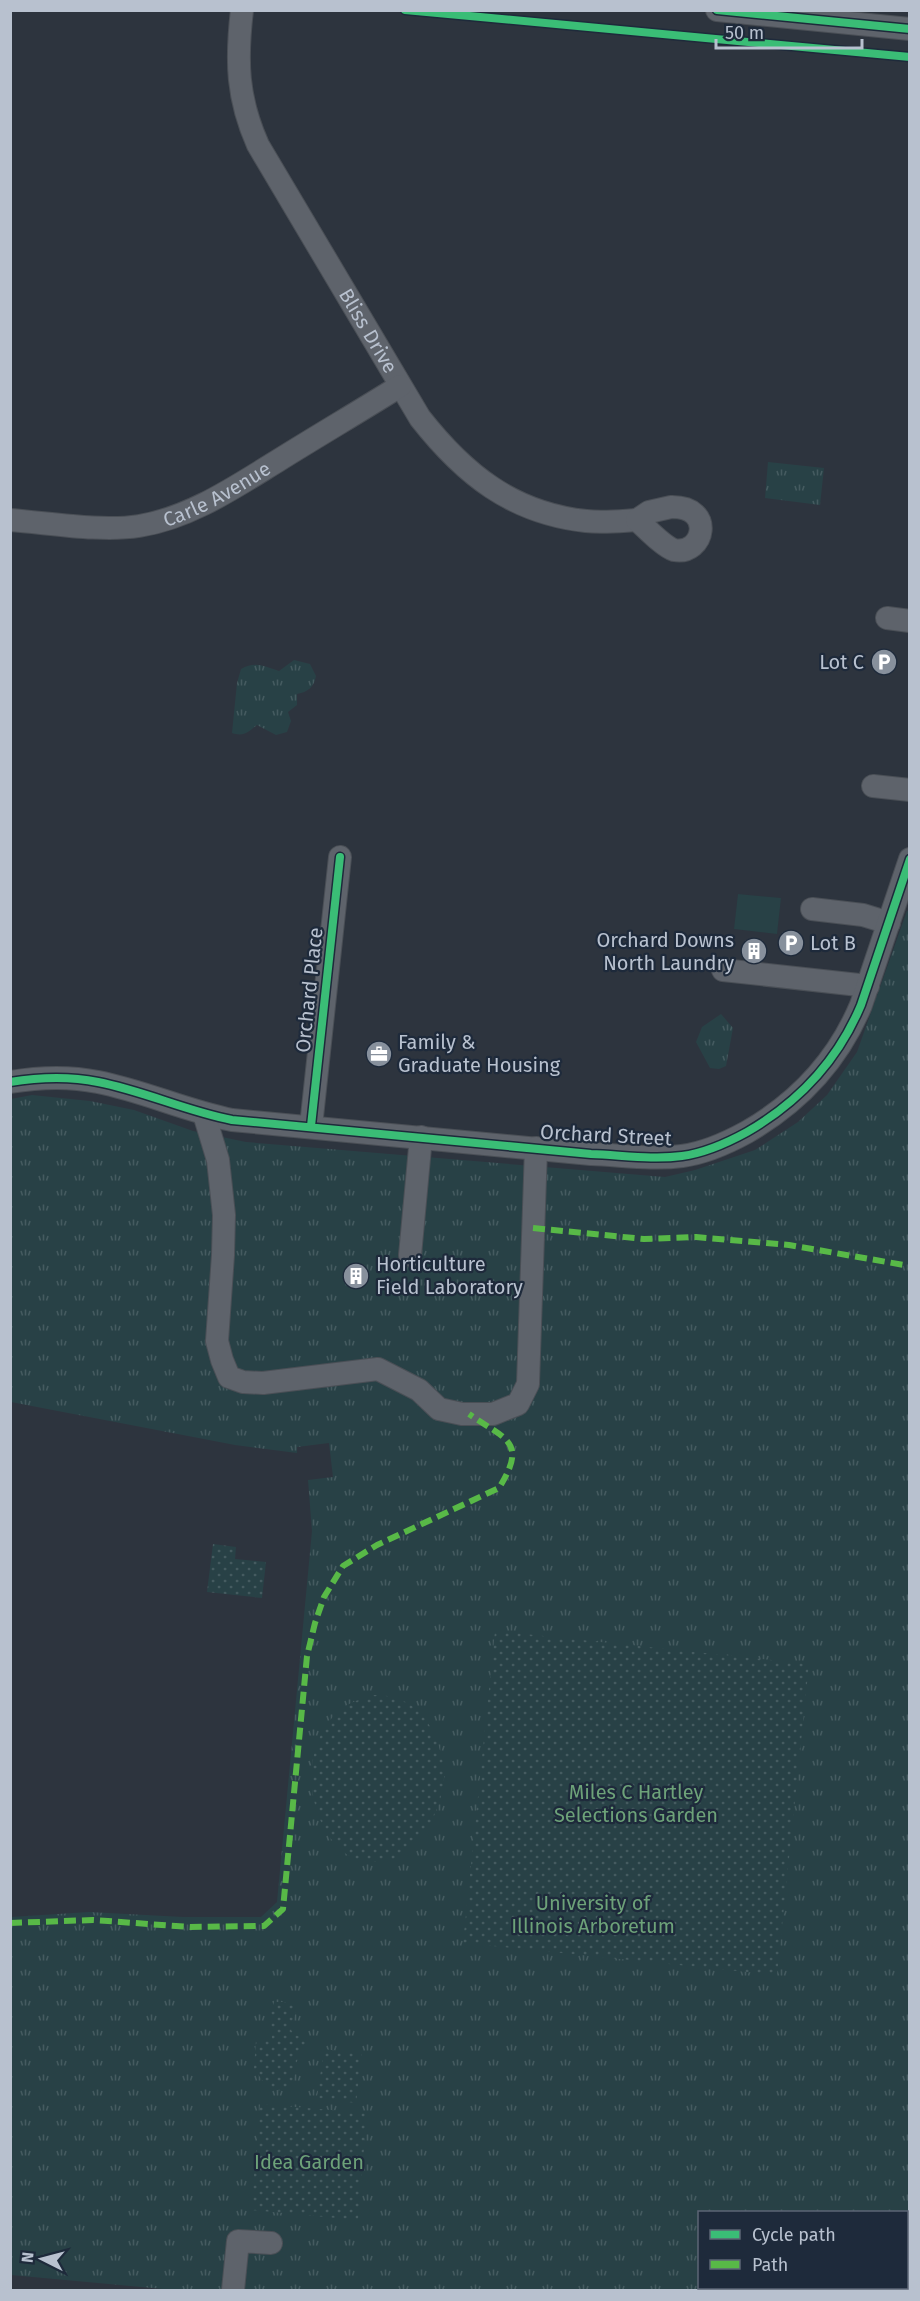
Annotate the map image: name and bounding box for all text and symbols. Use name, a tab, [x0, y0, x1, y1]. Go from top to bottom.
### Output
scale bar	[716, 12, 862, 50]
text: 50 m	[725, 22, 764, 44]
street label: Bliss Drive	[334, 284, 403, 378]
street label: Carle Avenue	[160, 456, 275, 532]
parking icon: Lot C	[869, 647, 899, 677]
place label: Lot C	[819, 650, 864, 674]
street label: Orchard Place	[291, 926, 327, 1054]
place label: Orchard Downs North Laundry	[597, 928, 734, 975]
parking icon: Lot B	[776, 928, 806, 958]
place label: Lot B	[810, 931, 856, 955]
building icon: Orchard Downs North Laundry	[739, 936, 769, 966]
place label: Family & Graduate Housing	[398, 1030, 561, 1077]
office icon: Family & Graduate Housing	[364, 1039, 394, 1069]
street label: Orchard Street	[540, 1120, 673, 1150]
place label: Horticulture Field Laboratory	[376, 1252, 523, 1299]
building icon: Horticulture Field Laboratory	[341, 1261, 371, 1291]
park label: Miles C Hartley Selections Garden	[554, 1780, 718, 1827]
park label: University of Illinois Arboretum	[511, 1891, 675, 1938]
park label: Idea Garden	[254, 2150, 364, 2174]
legend	[698, 2211, 908, 2289]
text: Cycle path	[752, 2224, 836, 2246]
north arrow	[12, 2229, 72, 2289]
text: N	[18, 2251, 38, 2264]
text: Path	[752, 2254, 788, 2276]

